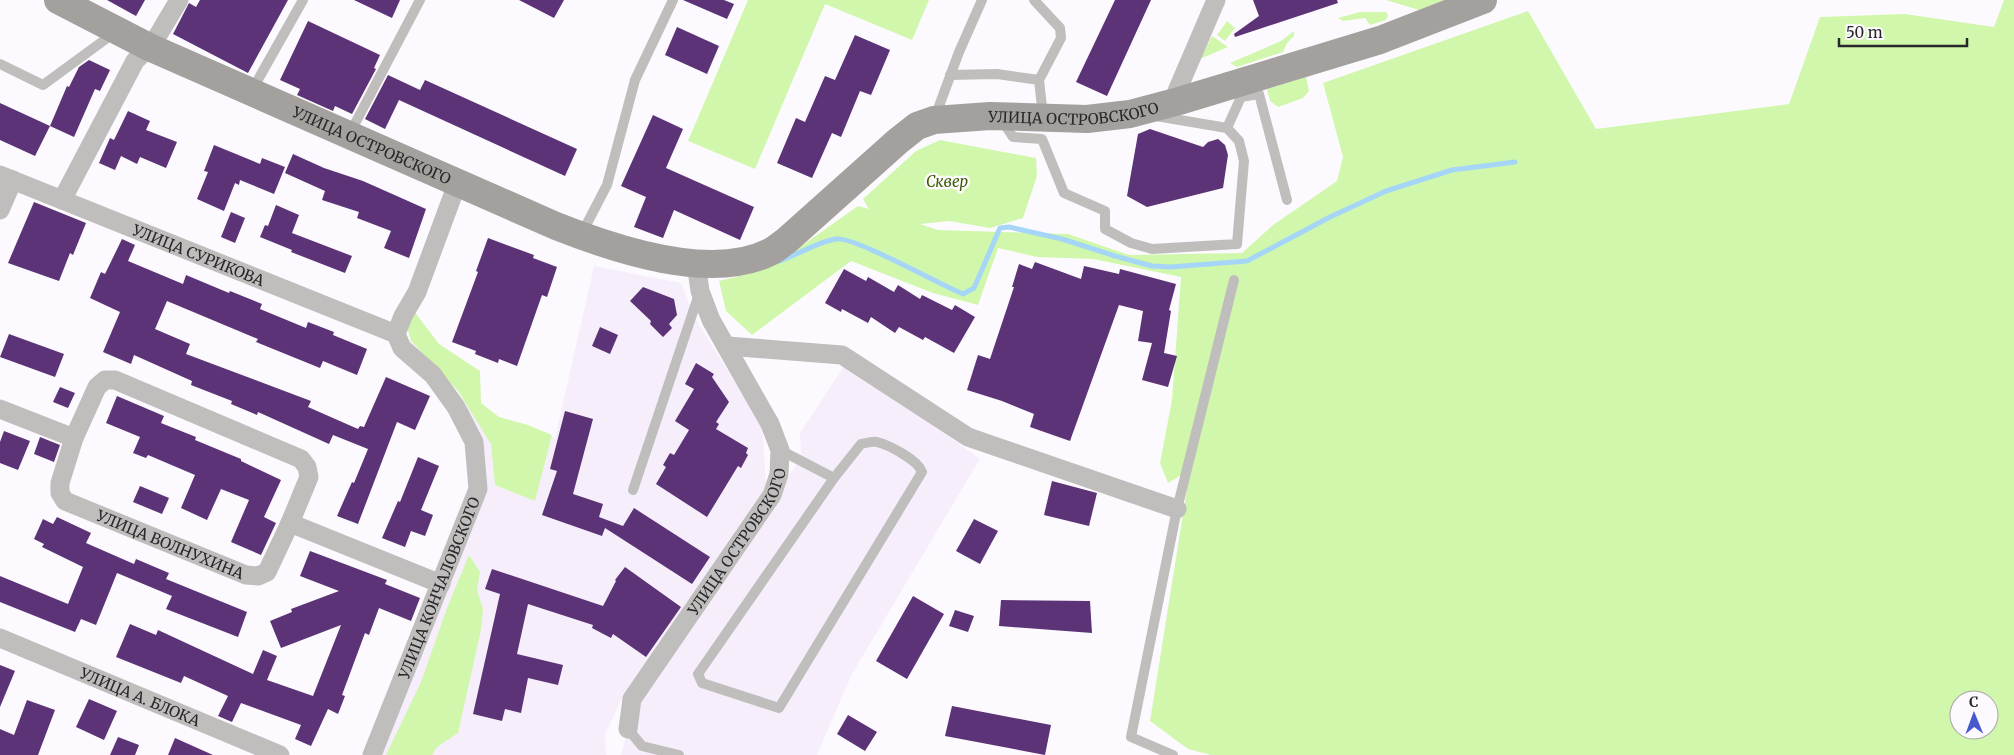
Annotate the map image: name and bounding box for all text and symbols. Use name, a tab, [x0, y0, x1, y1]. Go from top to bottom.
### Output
scale bar	[1839, 15, 1966, 47]
text: 50 m	[1846, 23, 1883, 42]
street label: УЛИЦА ОСТРОВСКОГО	[987, 97, 1161, 129]
street label: УЛИЦА ОСТРОВСКОГО	[289, 102, 454, 188]
park label: Сквер	[926, 172, 968, 191]
street label: УЛИЦА СУРИКОВА	[129, 219, 268, 290]
street label: УЛИЦА ОСТРОВСКОГО	[683, 468, 789, 619]
street label: УЛИЦА КОНЧАЛОВСКОГО	[393, 494, 483, 683]
street label: УЛИЦА ВОЛНУХИНА	[93, 505, 247, 583]
street label: УЛИЦА А. БЛОКА	[76, 663, 204, 730]
north arrow	[1949, 690, 1999, 740]
text: С	[1969, 693, 1979, 711]

